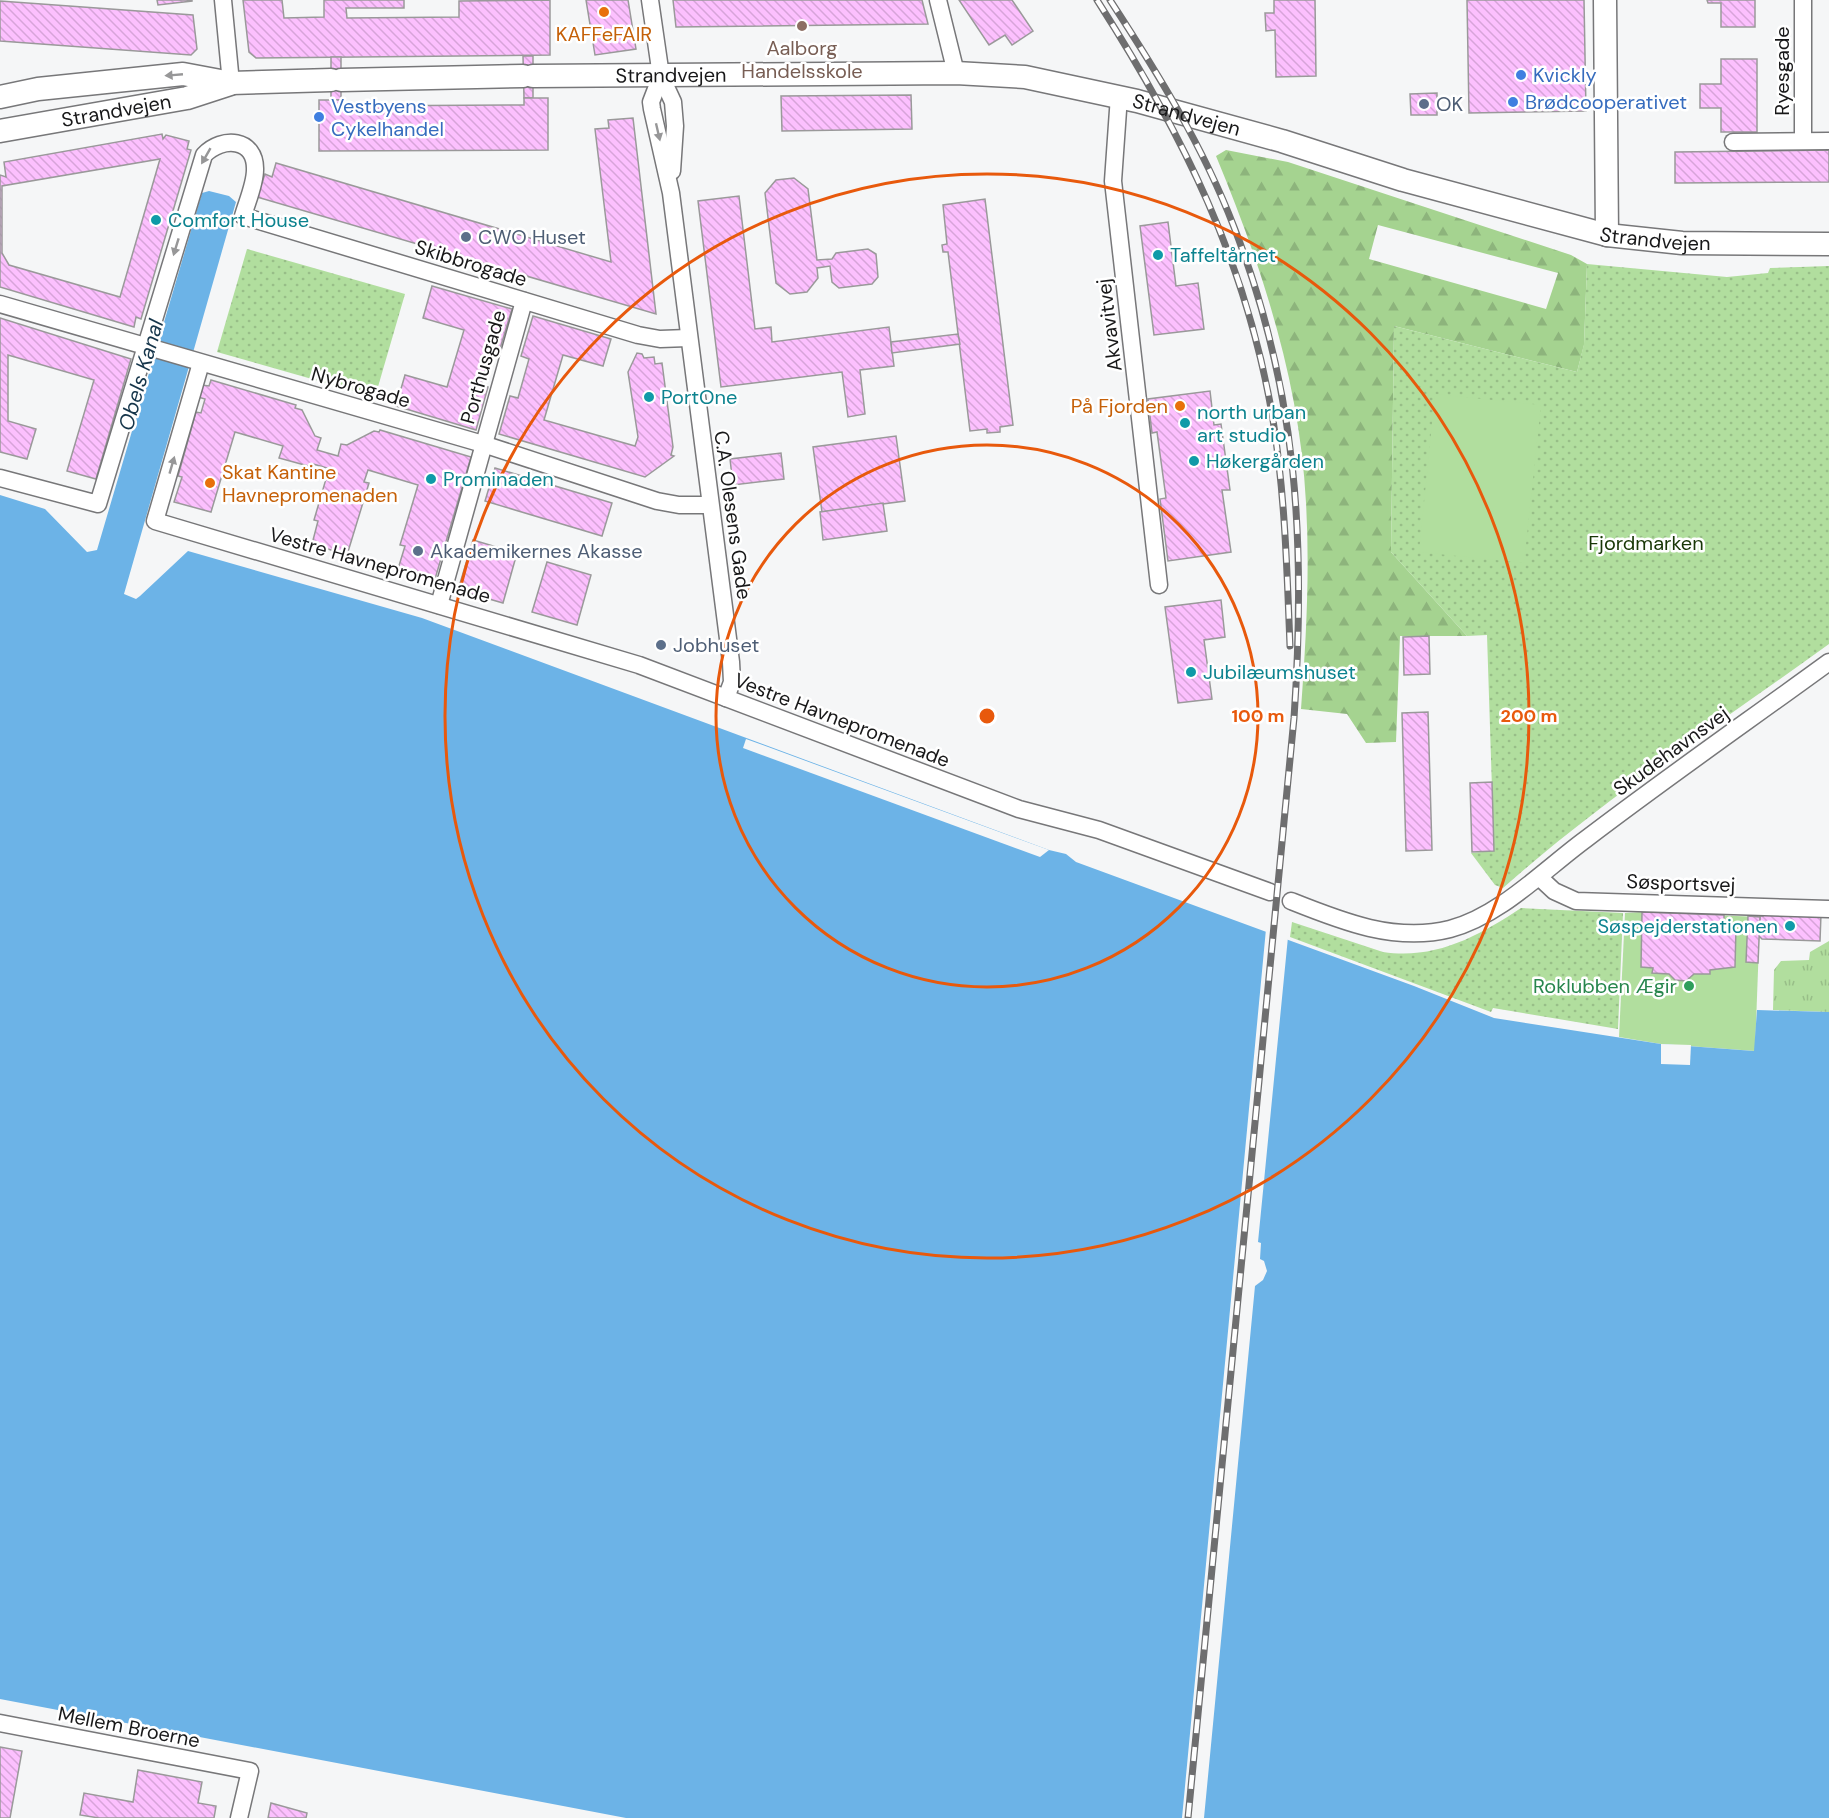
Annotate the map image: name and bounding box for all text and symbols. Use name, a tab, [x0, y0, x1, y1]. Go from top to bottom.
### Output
marker: KAFFeFAIR	[597, 5, 611, 19]
marker: Aalborg Handelsskole	[795, 19, 809, 33]
place label: KAFFeFAIR	[556, 21, 652, 47]
street label: Ryesgade	[1769, 26, 1795, 116]
place label: Aalborg Handelsskole	[741, 35, 863, 84]
street label: Strandvejen	[615, 62, 727, 88]
place label: Kvickly	[1533, 62, 1597, 88]
marker: Kvickly	[1514, 68, 1528, 82]
one-way arrow	[164, 70, 183, 80]
street label: Strandvejen	[1130, 87, 1243, 142]
street label: Strandvejen	[59, 88, 173, 133]
place label: Brødcooperativet	[1525, 89, 1687, 115]
place label: OK	[1436, 91, 1463, 117]
place label: Vestbyens Cykelhandel	[331, 93, 444, 142]
marker: Brødcooperativet	[1506, 95, 1520, 109]
marker: OK	[1417, 97, 1431, 111]
marker: Vestbyens Cykelhandel	[312, 110, 326, 124]
one-way arrow	[654, 123, 663, 142]
one-way arrow	[201, 148, 211, 165]
place label: Comfort House	[168, 207, 309, 233]
marker: Comfort House	[149, 213, 163, 227]
street label: Strandvejen	[1597, 221, 1711, 256]
place label: CWO Huset	[478, 224, 586, 250]
marker: CWO Huset	[459, 230, 473, 244]
street label: Skibbrogade	[412, 234, 530, 292]
one-way arrow	[171, 238, 180, 256]
place label: Taffeltårnet	[1170, 242, 1276, 268]
marker: Taffeltårnet	[1151, 248, 1165, 262]
street label: Akvavitvej	[1090, 277, 1128, 373]
street label: Porthusgade	[454, 307, 512, 427]
water label: Obels Kanal	[112, 316, 170, 434]
street label: Nybrogade	[308, 360, 414, 414]
place label: PortOne	[661, 384, 737, 410]
marker: PortOne	[642, 390, 656, 404]
place label: På Fjorden	[1071, 393, 1168, 419]
marker: På Fjorden	[1173, 399, 1187, 413]
place label: north urban art studio	[1197, 399, 1306, 448]
marker: north urban art studio	[1178, 416, 1192, 430]
street label: C.A. Olesens Gade	[708, 429, 758, 601]
place label: Høkergården	[1206, 448, 1324, 474]
marker: Høkergården	[1187, 454, 1201, 468]
one-way arrow	[168, 456, 177, 474]
place label: Skat Kantine Havnepromenaden	[222, 459, 398, 508]
place label: Prominaden	[443, 466, 554, 492]
marker: Prominaden	[424, 472, 438, 486]
marker: Skat Kantine Havnepromenaden	[203, 476, 217, 490]
street label: Vestre Havnepromenade	[266, 521, 494, 609]
park label: Fjordmarken	[1588, 530, 1704, 556]
place label: Akademikernes Akasse	[430, 538, 643, 564]
marker: Akademikernes Akasse	[411, 544, 425, 558]
place label: Jobhuset	[673, 632, 759, 658]
marker: Jobhuset	[654, 638, 668, 652]
place label: Jubilæumshuset	[1203, 659, 1356, 685]
marker: Jubilæumshuset	[1184, 665, 1198, 679]
street label: Vestre Havnepromenade	[730, 667, 954, 773]
street label: Skudehavnsvej	[1608, 700, 1734, 802]
text: 100 m	[1231, 704, 1285, 728]
text: 200 m	[1501, 704, 1557, 728]
centre of rings	[977, 706, 997, 726]
street label: Søsportsvej	[1626, 868, 1736, 898]
place label: Søspejderstationen	[1598, 913, 1778, 939]
marker: Søspejderstationen	[1783, 919, 1797, 933]
place label: Roklubben Ægir	[1533, 973, 1677, 999]
marker: Roklubben Ægir	[1682, 979, 1696, 993]
street label: Mellem Broerne	[56, 1700, 202, 1754]

